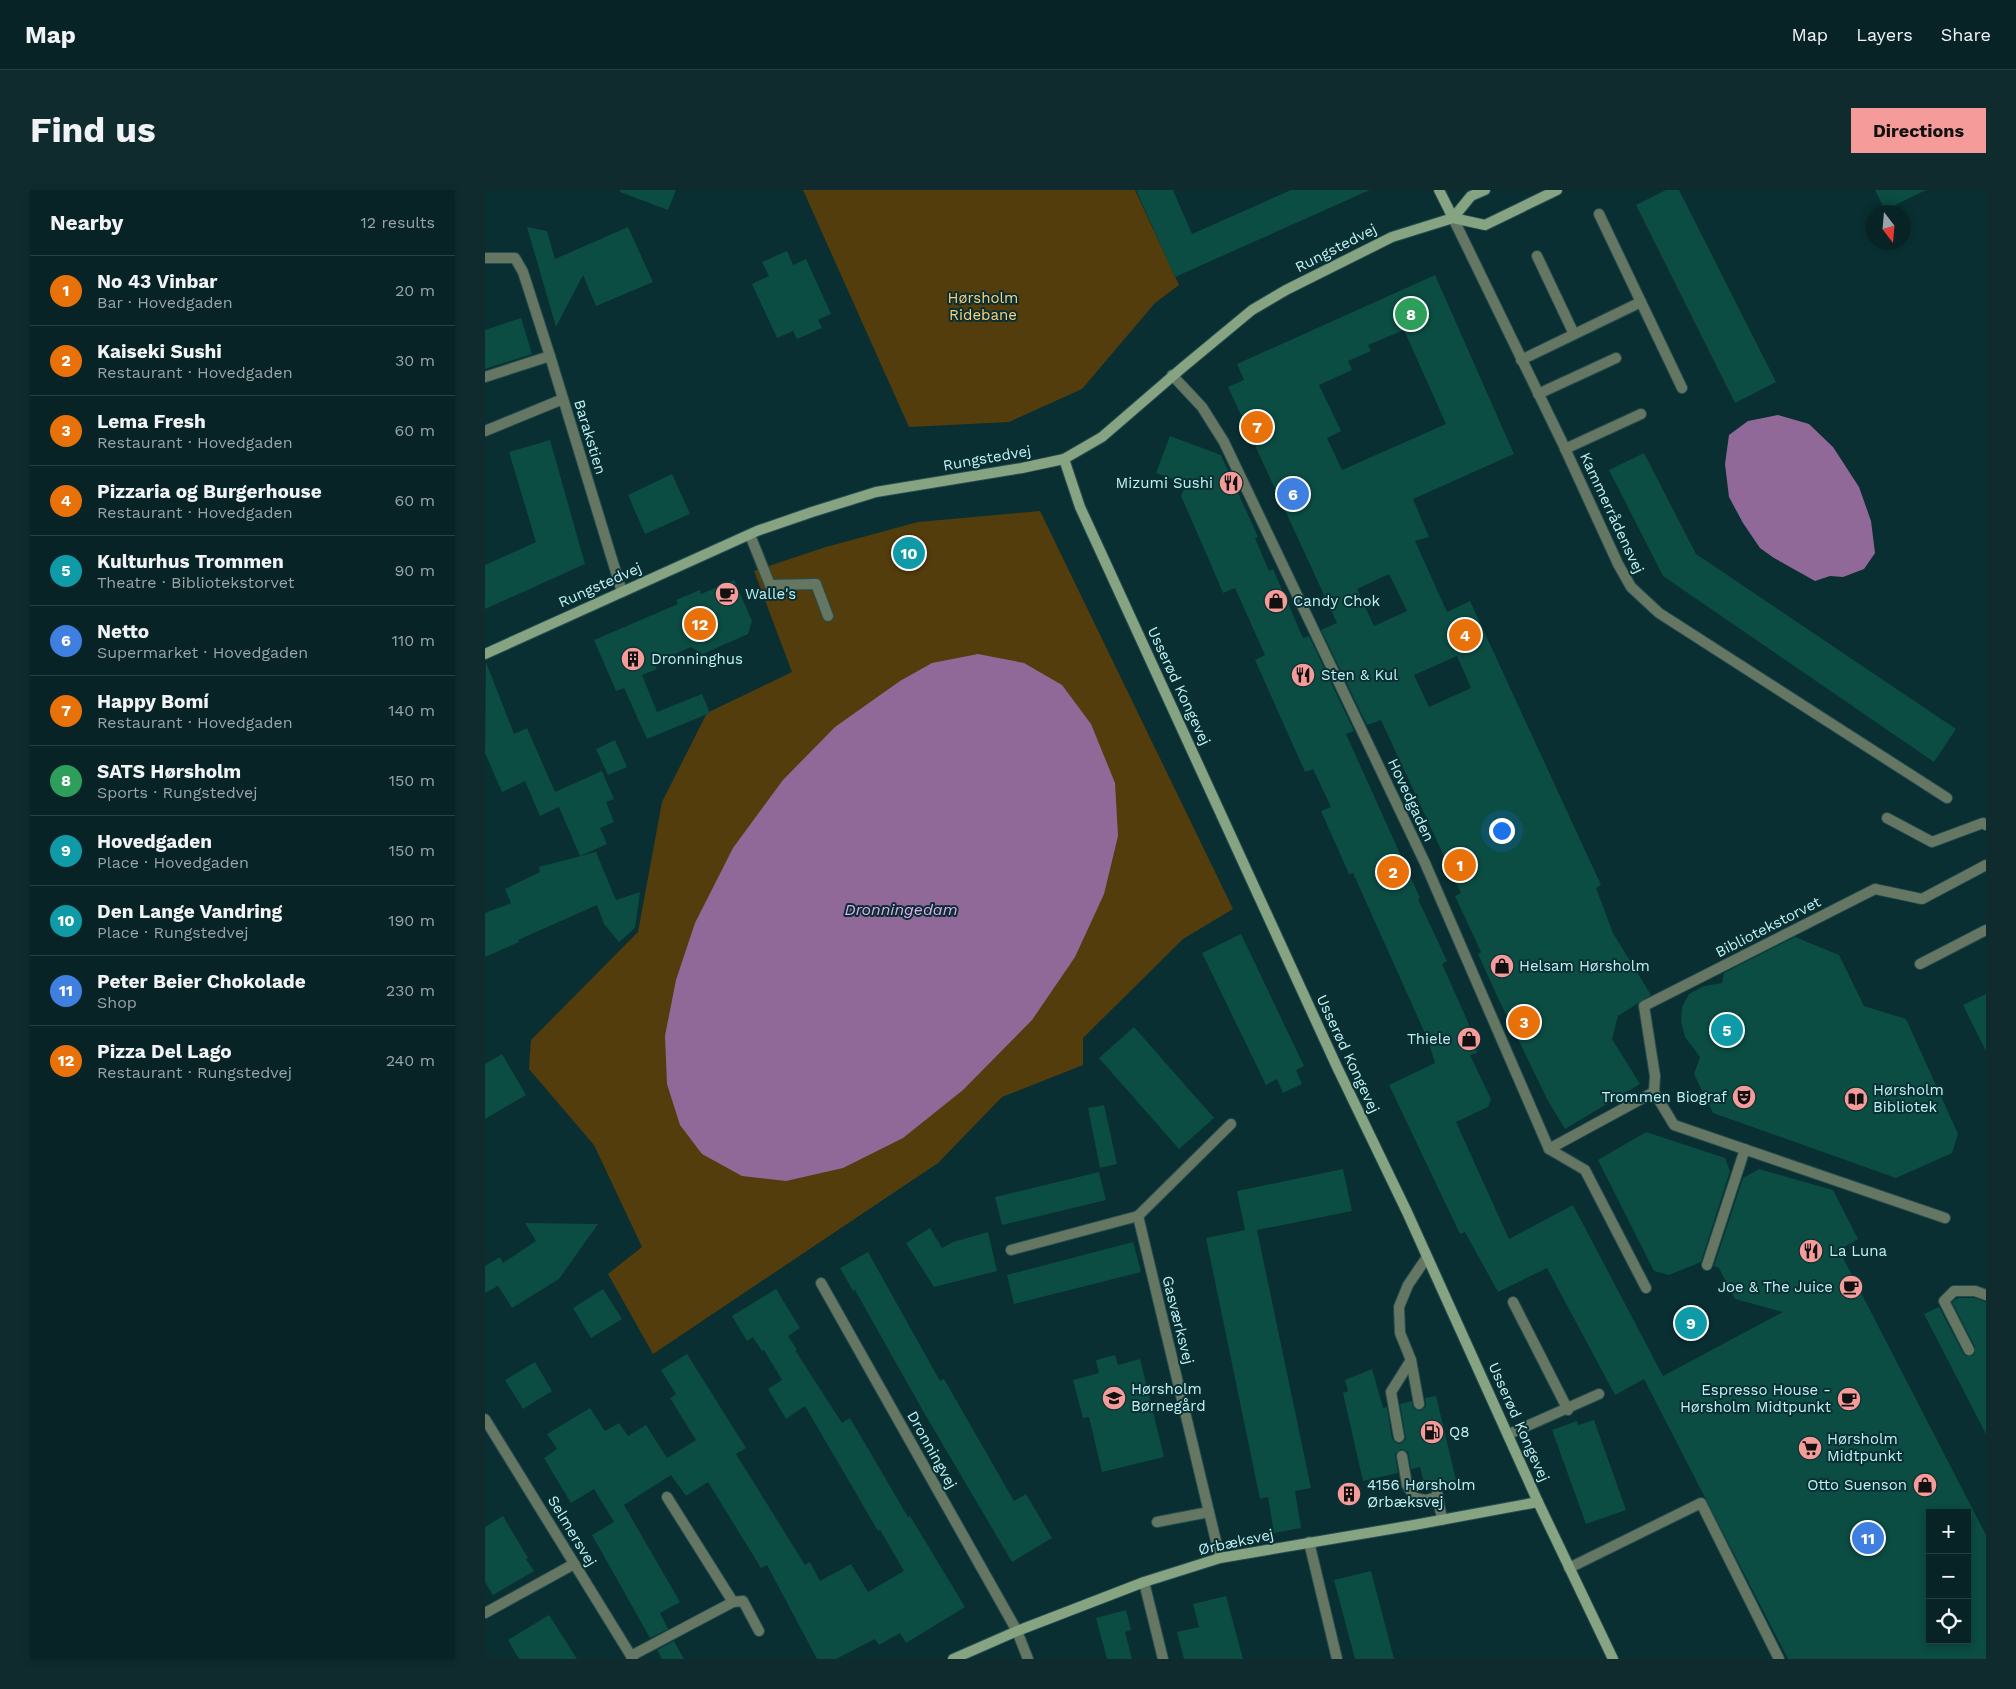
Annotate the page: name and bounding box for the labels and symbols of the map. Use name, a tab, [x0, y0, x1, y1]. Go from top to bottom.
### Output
north arrow	[1866, 205, 1911, 250]
street label: Rungstedvej	[1292, 220, 1380, 276]
park label: Hørsholm Ridebane	[948, 289, 1018, 324]
pin: 8	[1395, 295, 1427, 333]
street label: Barakstien	[570, 397, 610, 477]
pin: 7	[1241, 408, 1273, 446]
street label: Rungstedvej	[942, 441, 1032, 475]
street label: Kammerrådensvej	[1576, 450, 1648, 576]
restaurant icon: Mizumi Sushi	[1218, 470, 1244, 496]
place label: Mizumi Sushi	[1116, 474, 1213, 492]
pin: 6	[1277, 475, 1309, 513]
pin: 10	[893, 534, 925, 572]
street label: Rungstedvej	[556, 559, 644, 611]
cafe icon: Walle's	[714, 581, 740, 607]
place label: Walle's	[745, 585, 796, 603]
shop icon: Candy Chok	[1263, 588, 1289, 614]
place label: Candy Chok	[1293, 592, 1381, 610]
pin: 12	[684, 605, 716, 643]
pin: 4	[1449, 616, 1481, 654]
street label: Usserød Kongevej	[1144, 624, 1214, 748]
building icon: Dronninghus	[620, 646, 646, 672]
place label: Dronninghus	[651, 650, 743, 668]
restaurant icon: Sten & Kul	[1290, 662, 1316, 688]
place label: Sten & Kul	[1321, 666, 1398, 684]
street label: Hovedgaden	[1384, 756, 1438, 844]
your location	[1489, 818, 1515, 844]
pin: 1	[1444, 846, 1476, 884]
pin: 2	[1377, 853, 1409, 891]
street label: Bibliotekstorvet	[1712, 892, 1824, 961]
water label: Dronningedam	[844, 900, 958, 919]
shop icon: Helsam Hørsholm	[1489, 953, 1515, 979]
place label: Helsam Hørsholm	[1519, 957, 1650, 975]
street label: Usserød Kongevej	[1313, 992, 1383, 1116]
pin: 3	[1508, 1003, 1540, 1041]
pin: 5	[1711, 1011, 1743, 1049]
shop icon: Thiele	[1456, 1026, 1482, 1052]
place label: Thiele	[1407, 1030, 1451, 1048]
place label: Hørsholm Bibliotek	[1873, 1081, 1944, 1116]
theatre icon: Trommen Biograf	[1731, 1084, 1757, 1110]
library icon: Hørsholm Bibliotek	[1843, 1086, 1869, 1112]
place label: Trommen Biograf	[1601, 1088, 1727, 1106]
restaurant icon: La Luna	[1798, 1238, 1824, 1264]
place label: La Luna	[1829, 1242, 1888, 1260]
street label: Gasværksvej	[1158, 1274, 1198, 1366]
cafe icon: Joe & The Juice	[1838, 1274, 1864, 1300]
place label: Joe & The Juice	[1718, 1278, 1833, 1296]
pin: 9	[1675, 1304, 1707, 1342]
street label: Usserød Kongevej	[1485, 1360, 1553, 1484]
place label: Hørsholm Børnegård	[1131, 1380, 1206, 1415]
place label: Espresso House - Hørsholm Midtpunkt	[1680, 1381, 1832, 1416]
school or university icon: Hørsholm Børnegård	[1101, 1385, 1127, 1411]
cafe icon: Espresso House - Hørsholm Midtpunkt	[1836, 1386, 1862, 1412]
street label: Dronningvej	[903, 1408, 961, 1492]
fuel station icon: Q8	[1419, 1419, 1445, 1445]
place label: Q8	[1449, 1423, 1469, 1441]
place label: Hørsholm Midtpunkt	[1827, 1430, 1903, 1465]
supermarket icon: Hørsholm Midtpunkt	[1797, 1435, 1823, 1461]
shop icon: Otto Suenson	[1912, 1472, 1938, 1498]
place label: 4156 Hørsholm Ørbæksvej	[1367, 1476, 1476, 1511]
place label: Otto Suenson	[1807, 1476, 1907, 1494]
building icon: 4156 Hørsholm Ørbæksvej	[1336, 1481, 1362, 1507]
street label: Selmersvej	[544, 1492, 600, 1570]
pin: 11	[1852, 1519, 1884, 1557]
street label: Ørbæksvej	[1197, 1525, 1275, 1559]

